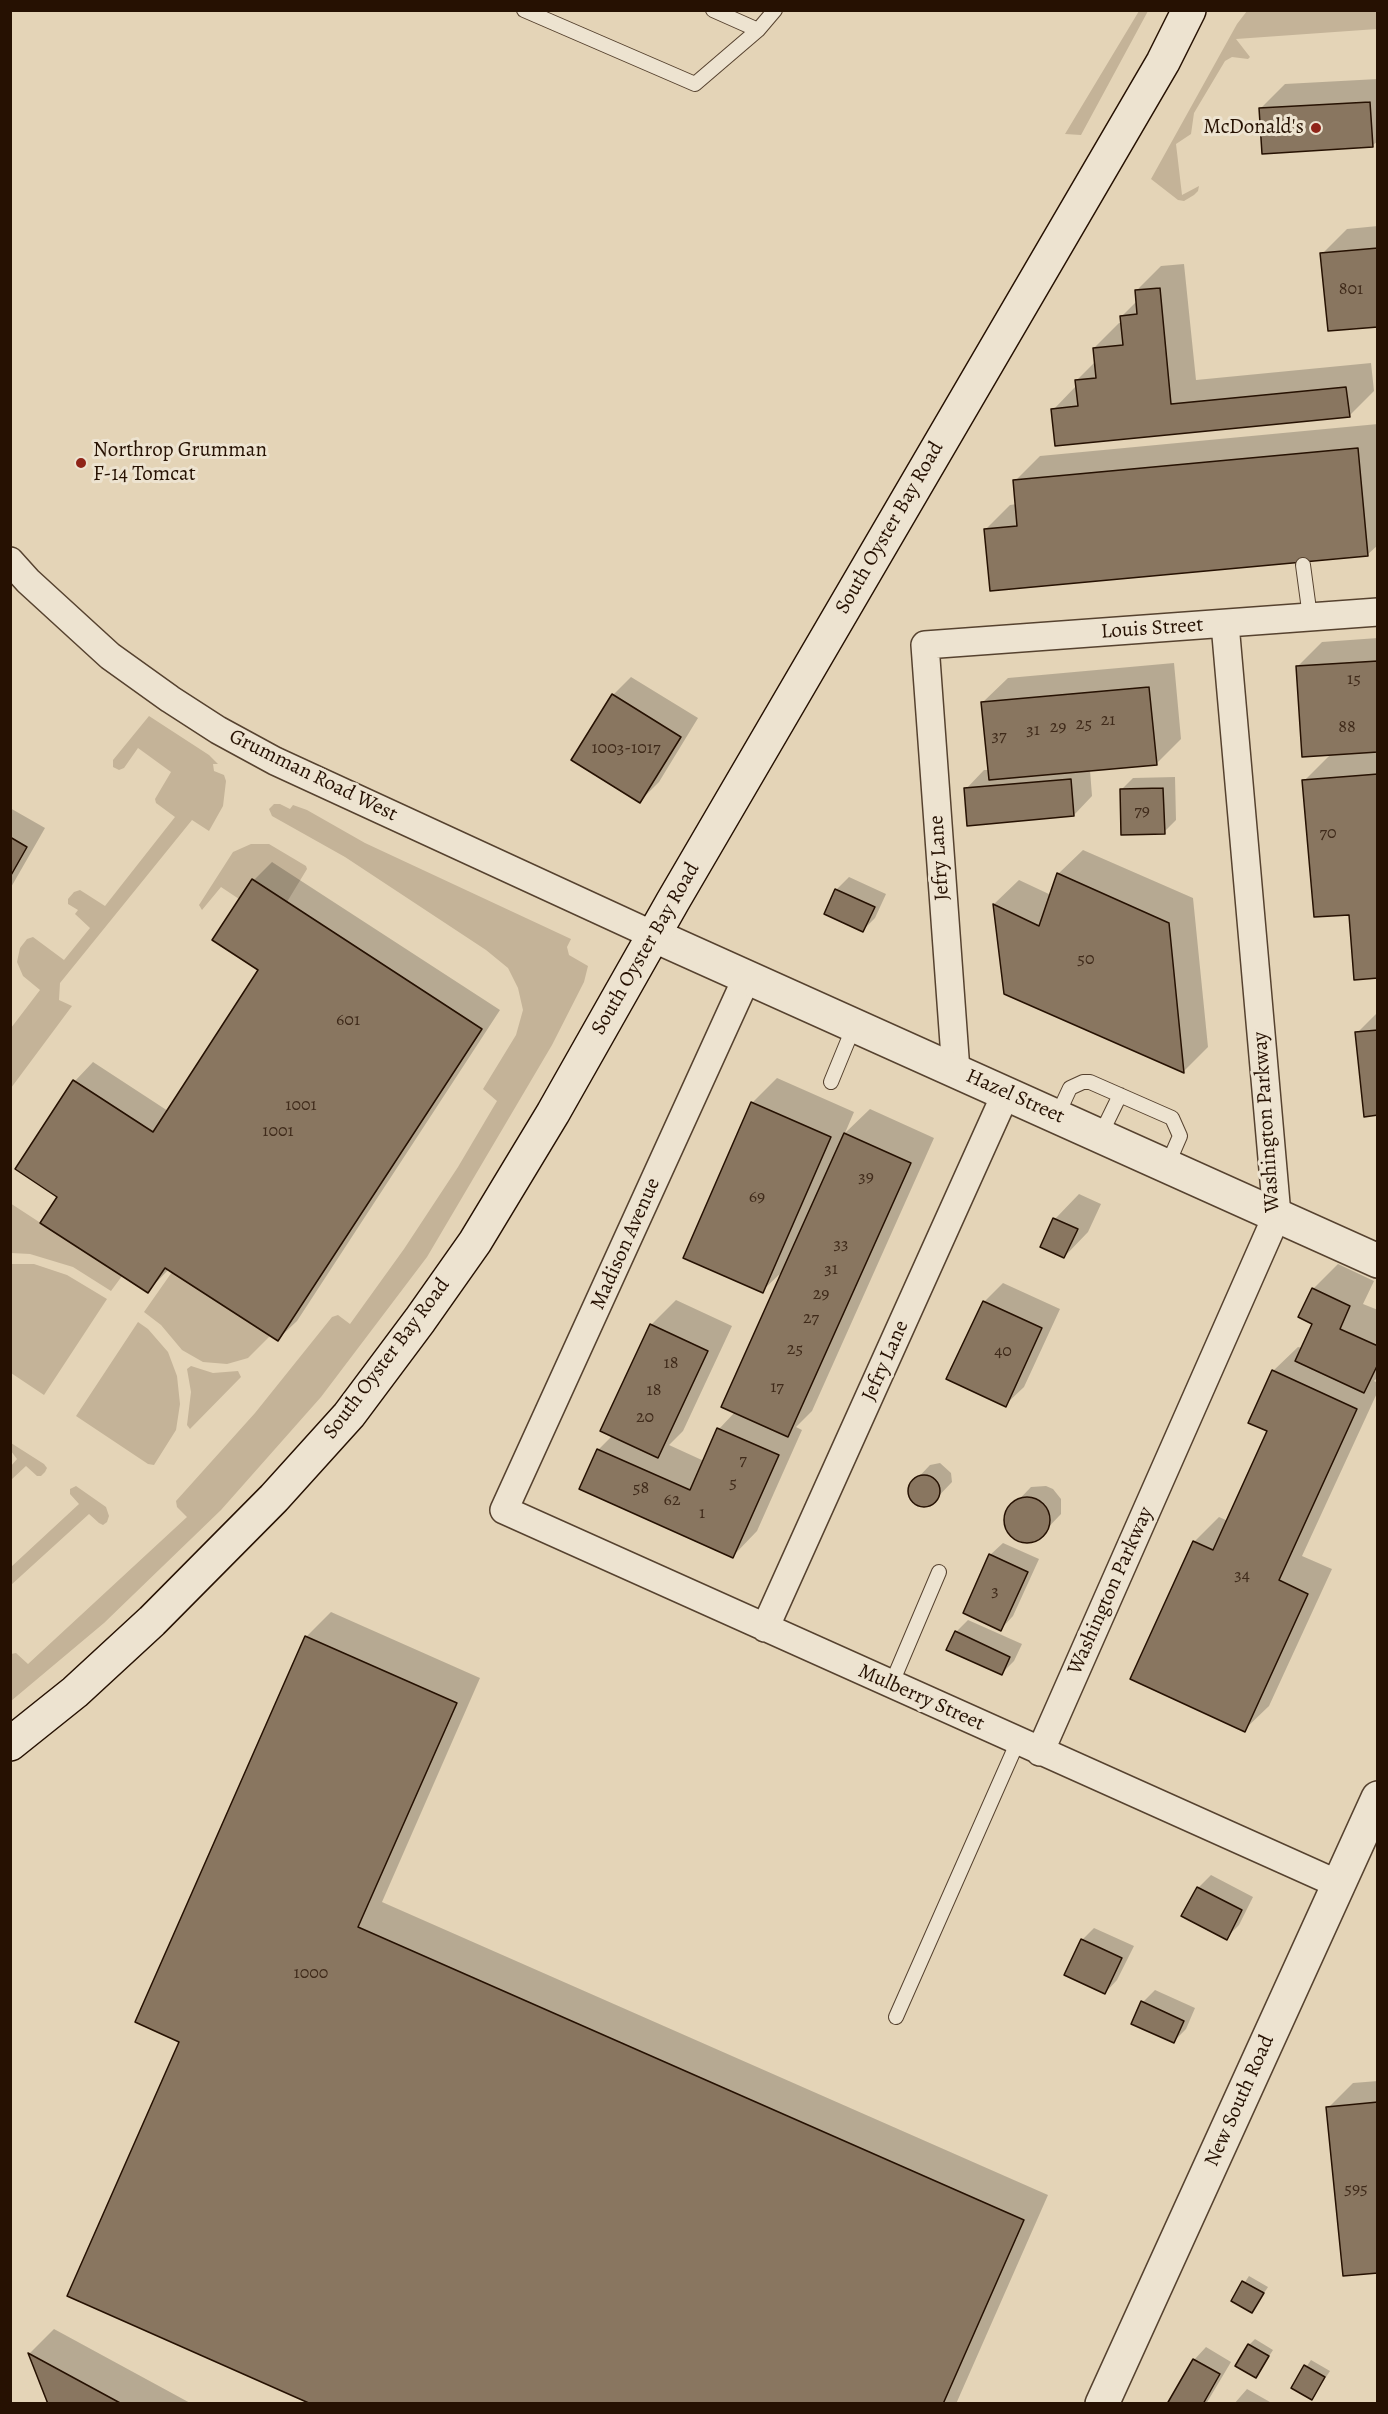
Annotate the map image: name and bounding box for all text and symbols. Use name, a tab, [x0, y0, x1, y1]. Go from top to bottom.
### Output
place label: McDonald's	[1203, 115, 1304, 141]
marker: McDonald's	[1309, 121, 1323, 135]
house number: 801	[1339, 279, 1363, 301]
street label: South Oyster Bay Road	[830, 437, 950, 619]
place label: Northrop Grumman F-14 Tomcat	[93, 438, 267, 488]
marker: Northrop Grumman F-14 Tomcat	[74, 456, 88, 470]
street label: Louis Street	[1100, 613, 1204, 645]
house number: 15	[1347, 669, 1361, 691]
house number: 21	[1101, 710, 1115, 732]
house number: 25	[1076, 714, 1092, 736]
house number: 29	[1050, 717, 1066, 739]
house number: 88	[1338, 717, 1356, 739]
house number: 31	[1026, 720, 1040, 742]
street label: Grumman Road West	[225, 724, 401, 828]
house number: 37	[991, 726, 1007, 748]
house number: 1003-1017	[591, 738, 661, 760]
house number: 79	[1134, 801, 1150, 823]
street label: Jefry Lane	[924, 814, 956, 902]
house number: 70	[1319, 823, 1337, 845]
street label: South Oyster Bay Road	[586, 858, 706, 1040]
house number: 50	[1077, 949, 1095, 971]
house number: 601	[336, 1010, 360, 1032]
street label: Washington Parkway	[1248, 1031, 1286, 1213]
street label: Hazel Street	[962, 1064, 1068, 1130]
house number: 1001	[285, 1095, 317, 1117]
house number: 1001	[262, 1121, 294, 1143]
house number: 39	[858, 1167, 874, 1189]
street label: Madison Avenue	[586, 1174, 666, 1314]
house number: 69	[749, 1187, 765, 1209]
house number: 33	[834, 1234, 848, 1256]
house number: 31	[824, 1259, 838, 1281]
street label: South Oyster Bay Road	[318, 1274, 456, 1444]
house number: 29	[813, 1284, 829, 1306]
house number: 27	[803, 1308, 819, 1330]
street label: Jefry Lane	[857, 1317, 915, 1405]
house number: 25	[787, 1339, 803, 1361]
house number: 40	[994, 1341, 1012, 1363]
house number: 18	[664, 1353, 678, 1375]
house number: 17	[770, 1377, 784, 1399]
house number: 18	[647, 1380, 661, 1402]
house number: 20	[636, 1407, 654, 1429]
house number: 7	[739, 1450, 747, 1472]
house number: 5	[729, 1473, 737, 1495]
house number: 58	[633, 1478, 649, 1500]
house number: 62	[664, 1490, 680, 1512]
house number: 1	[699, 1503, 705, 1525]
street label: Washington Parkway	[1063, 1503, 1159, 1679]
house number: 34	[1234, 1565, 1250, 1587]
house number: 3	[991, 1581, 999, 1603]
street label: Mulberry Street	[854, 1659, 988, 1737]
house number: 1000	[294, 1963, 328, 1985]
street label: New South Road	[1200, 2031, 1280, 2171]
house number: 595	[1344, 2179, 1368, 2201]

